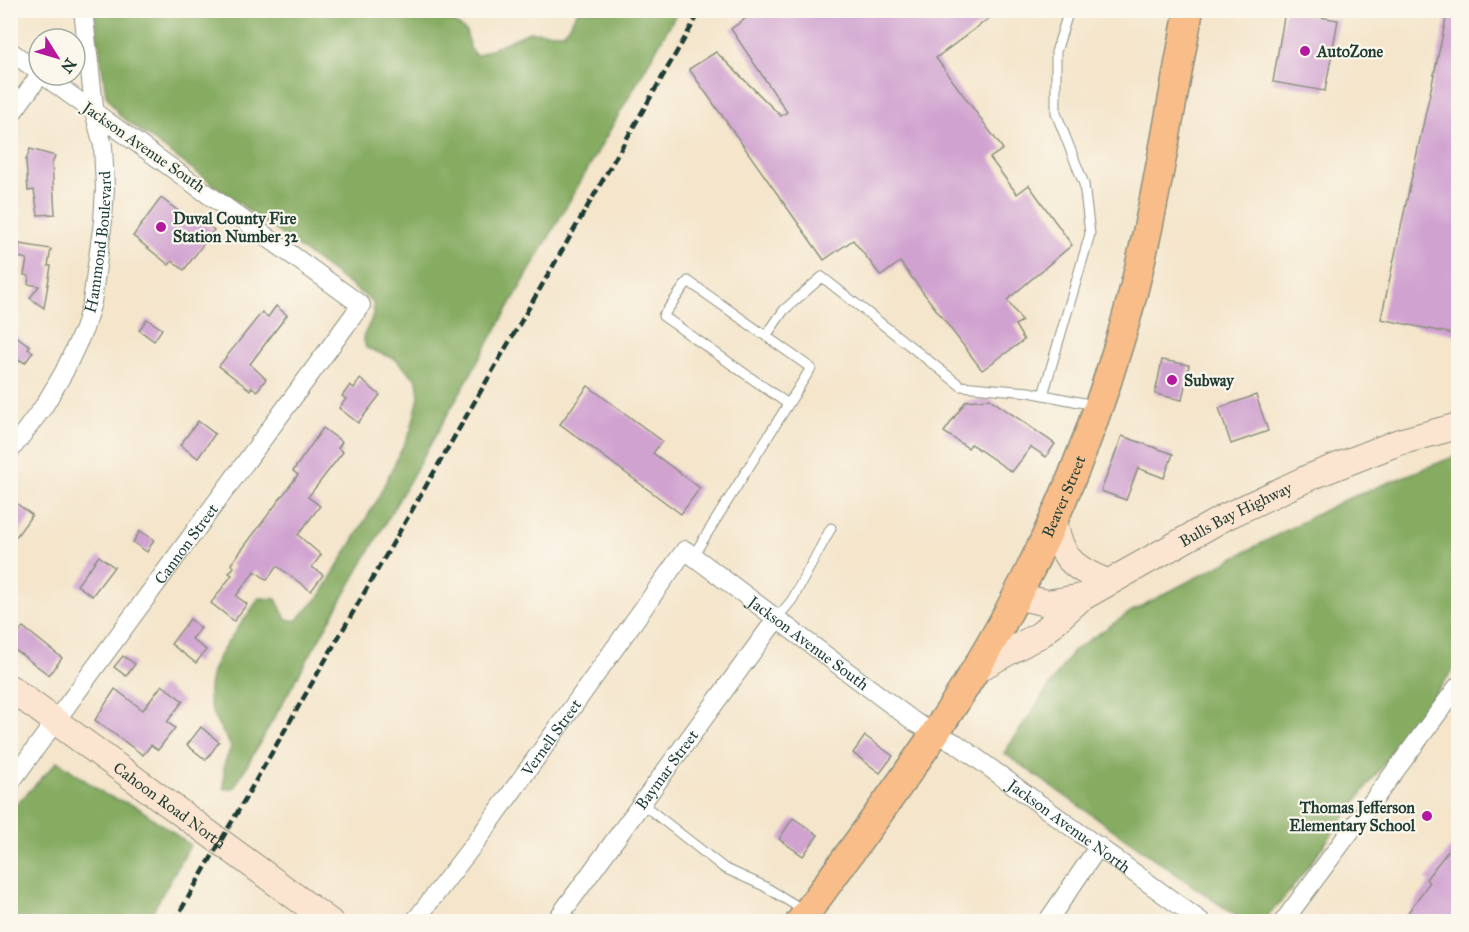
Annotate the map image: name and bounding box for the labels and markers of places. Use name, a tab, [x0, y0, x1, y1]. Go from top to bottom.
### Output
place label: AutoZone	[1316, 42, 1384, 61]
marker: AutoZone	[1298, 44, 1312, 58]
place label: Duval County Fire Station Number 32	[173, 209, 299, 247]
marker: Duval County Fire Station Number 32	[154, 220, 168, 234]
place label: Subway	[1184, 371, 1235, 391]
marker: Subway	[1165, 373, 1179, 387]
place label: Thomas Jefferson Elementary School	[1289, 798, 1416, 836]
marker: Thomas Jefferson Elementary School	[1420, 809, 1434, 823]

